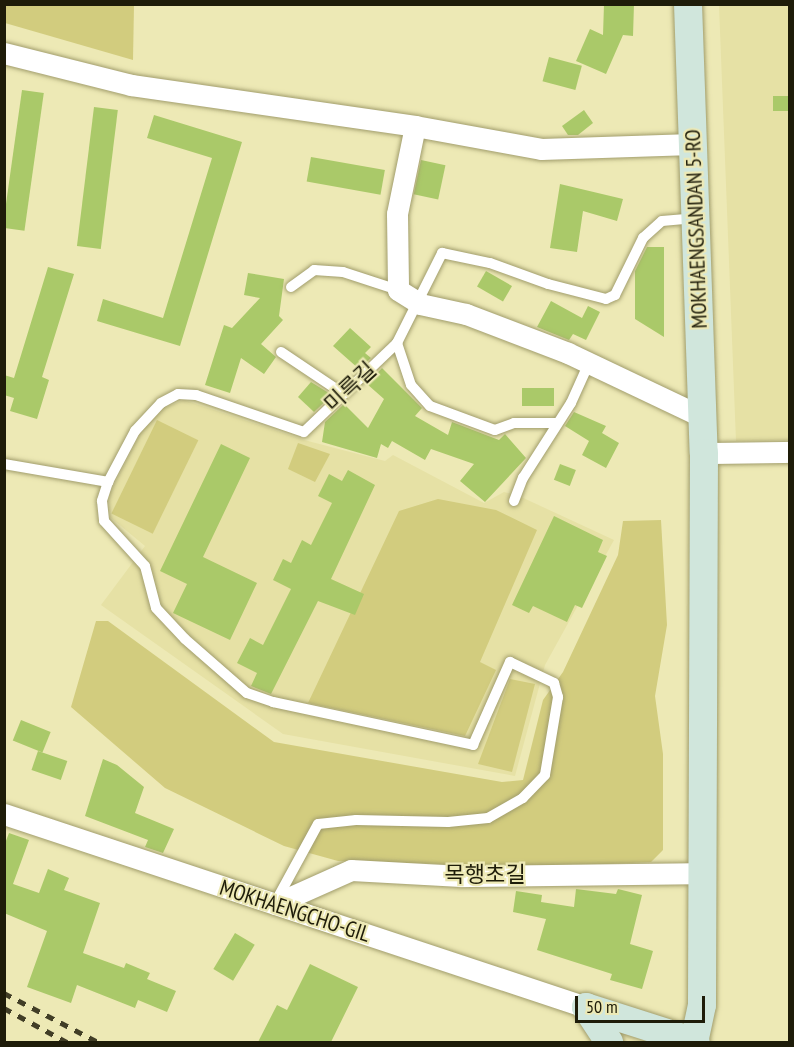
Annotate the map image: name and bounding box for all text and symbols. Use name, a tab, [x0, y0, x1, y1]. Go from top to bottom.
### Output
street label: MOKHAENGSANDAN 5-RO	[679, 129, 713, 329]
street label: 미륵길	[319, 357, 381, 417]
street label: 목행초길	[445, 862, 525, 888]
street label: MOKHAENGCHO-GIL	[216, 874, 374, 948]
scale bar	[578, 984, 708, 1022]
text: 50 m	[586, 995, 618, 1018]

